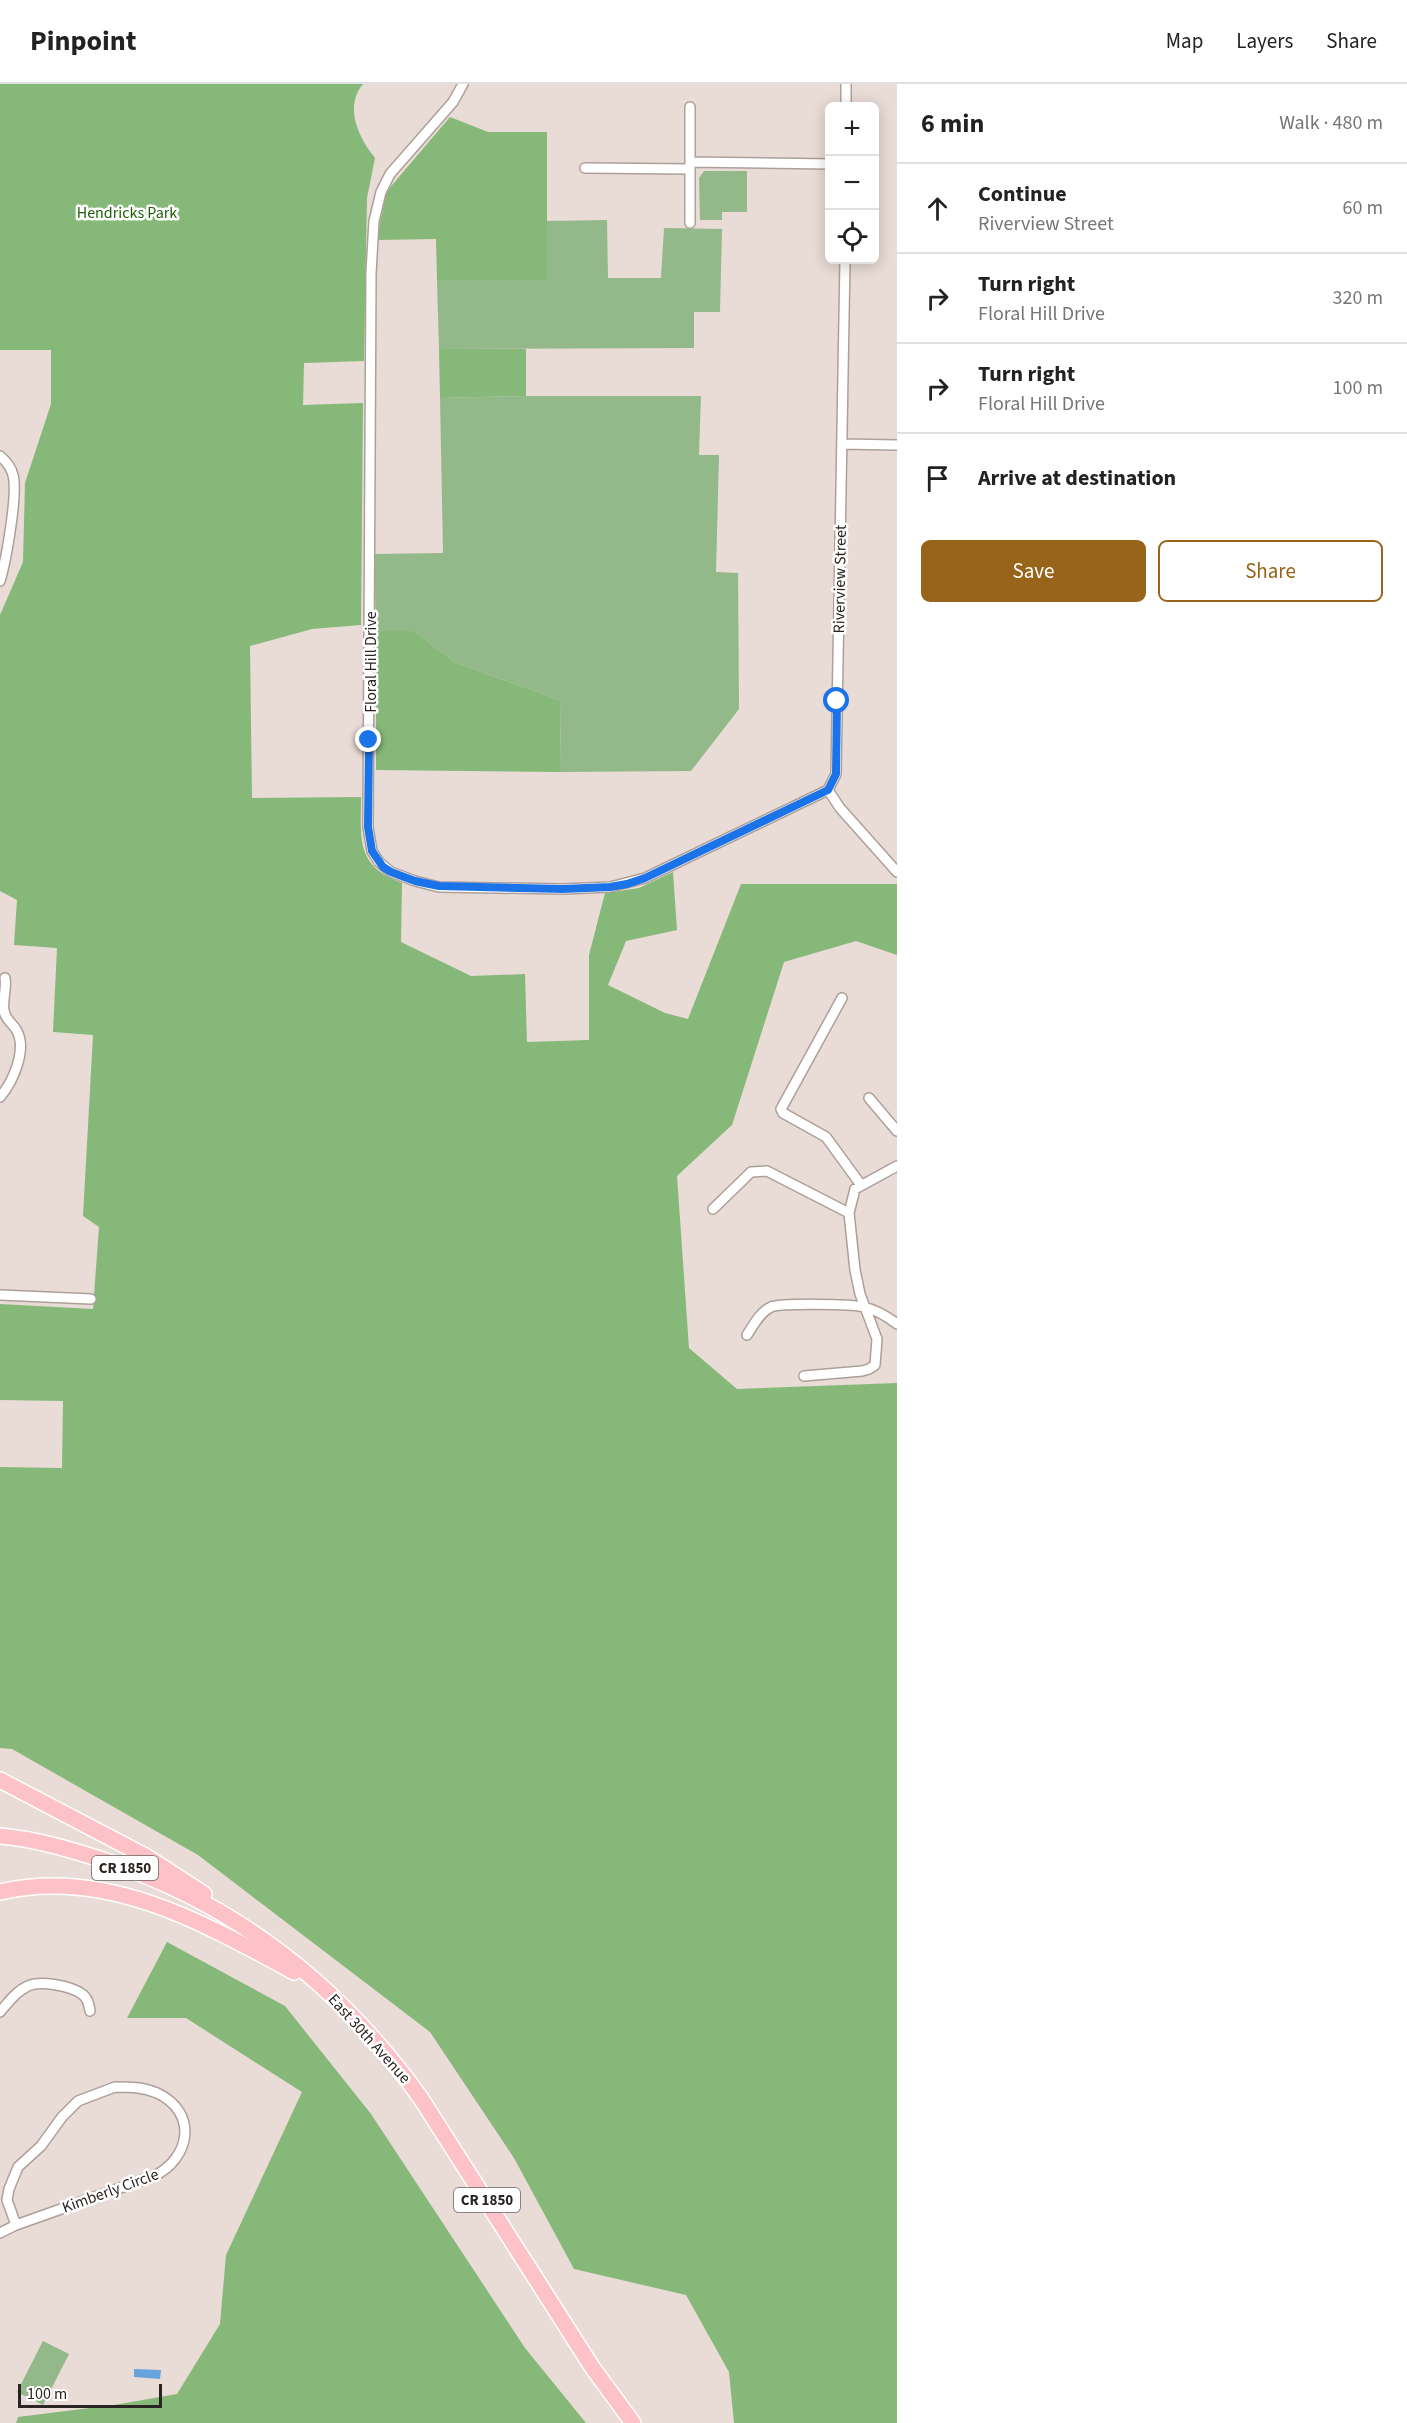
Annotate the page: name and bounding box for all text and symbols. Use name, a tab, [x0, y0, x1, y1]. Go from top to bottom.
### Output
text: Pinpoint	[30, 21, 137, 61]
text: Map	[1166, 26, 1203, 56]
text: Layers	[1236, 26, 1293, 56]
text: Share	[1326, 26, 1377, 56]
map controls	[825, 102, 879, 264]
button: +	[825, 102, 879, 156]
text: 6 min	[921, 105, 984, 142]
text: Walk · 480 m	[1279, 109, 1383, 137]
button: −	[825, 156, 879, 210]
text: Continue	[978, 178, 1067, 210]
icon: ahead	[921, 192, 954, 225]
text: 60 m	[1343, 194, 1383, 222]
park label: Hendricks Park	[77, 202, 177, 224]
button: locate	[825, 210, 879, 264]
text: Riverview Street	[978, 210, 1114, 238]
text: Turn right	[978, 268, 1075, 300]
icon: right	[921, 282, 954, 315]
text: 320 m	[1333, 284, 1383, 312]
text: Floral Hill Drive	[978, 300, 1105, 328]
text: Turn right	[978, 358, 1075, 390]
icon: right	[921, 372, 954, 405]
text: 100 m	[1333, 374, 1383, 402]
text: Floral Hill Drive	[978, 390, 1105, 418]
icon: arrive	[921, 462, 954, 495]
text: Arrive at destination	[978, 462, 1176, 494]
street label: Riverview Street	[828, 524, 852, 633]
button: Save	[921, 540, 1146, 602]
button: Share	[1158, 540, 1383, 602]
street label: Floral Hill Drive	[360, 611, 382, 713]
route start	[823, 687, 849, 713]
route end	[355, 726, 381, 752]
road number: CR 1850	[92, 1856, 158, 1880]
street label: East 30th Avenue	[323, 1989, 416, 2088]
street label: Kimberly Circle	[59, 2163, 162, 2219]
road number: CR 1850	[454, 2188, 520, 2212]
scale bar	[18, 2381, 162, 2408]
text: 100 m	[27, 2383, 67, 2405]

